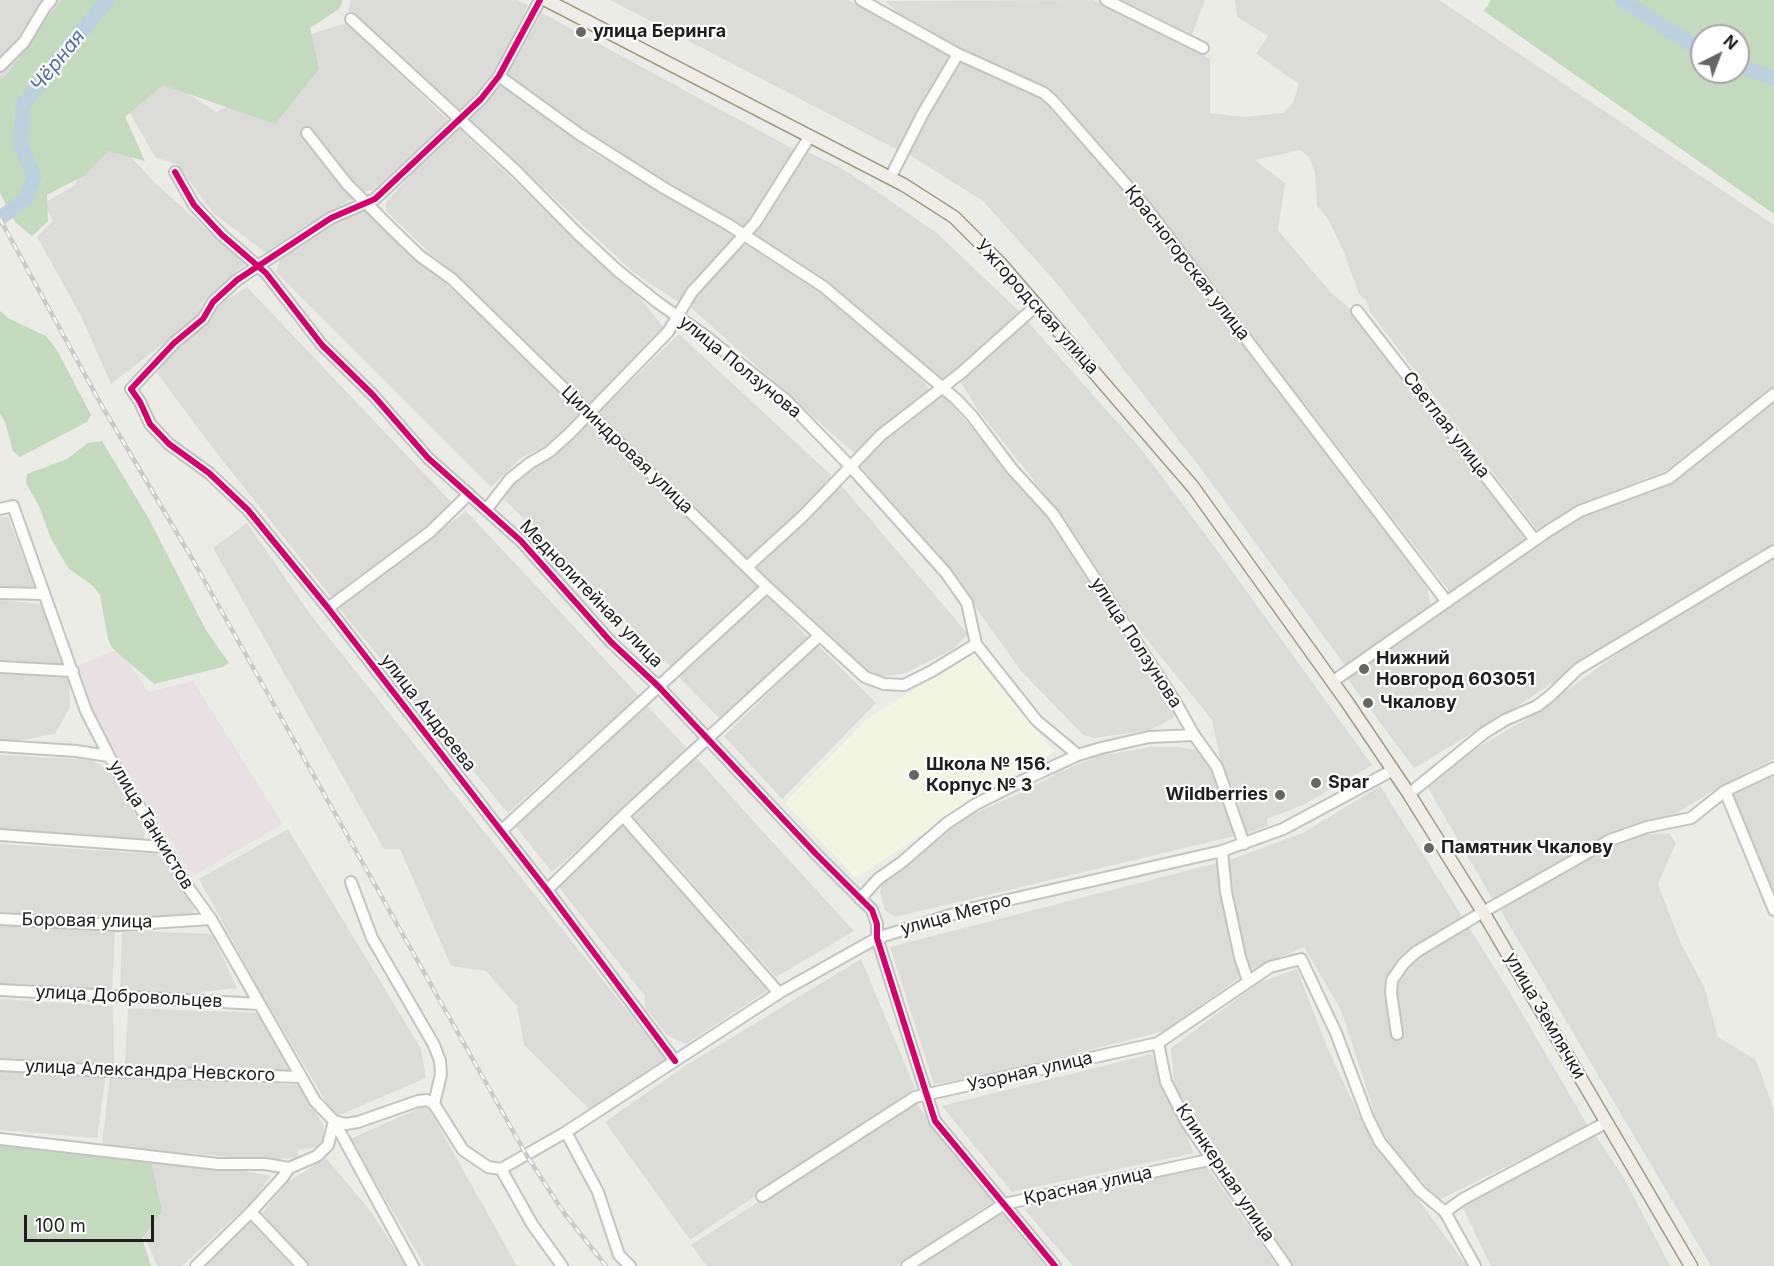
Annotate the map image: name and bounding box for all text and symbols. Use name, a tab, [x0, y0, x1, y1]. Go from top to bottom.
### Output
place label: улица Беринга	[593, 21, 726, 43]
north arrow	[1690, 24, 1750, 84]
water label: Чёрная	[26, 25, 90, 97]
marker: улица Беринга	[574, 25, 588, 39]
text: N	[1719, 31, 1742, 54]
street label: Красногорская улица	[1120, 181, 1254, 345]
street label: Ужгородская улица	[971, 235, 1103, 379]
street label: улица Ползунова	[674, 311, 806, 423]
street label: Светлая улица	[1398, 368, 1494, 482]
street label: Цилиндровая улица	[557, 382, 697, 518]
street label: Меднолитейная улица	[515, 516, 667, 672]
street label: улица Ползунова	[1086, 574, 1186, 712]
place label: Нижний Новгород 603051	[1376, 648, 1535, 690]
street label: улица Андреева	[376, 650, 480, 776]
marker: Нижний Новгород 603051	[1357, 662, 1371, 676]
place label: Чкалову	[1380, 692, 1457, 714]
marker: Чкалову	[1361, 696, 1375, 710]
place label: Школа № 156. Корпус № 3	[926, 754, 1051, 796]
street label: улица Танкистов	[104, 756, 198, 894]
marker: Школа № 156. Корпус № 3	[907, 768, 921, 782]
place label: Spar	[1328, 772, 1369, 794]
marker: Spar	[1309, 776, 1323, 790]
place label: Wildberries	[1166, 784, 1268, 806]
marker: Wildberries	[1273, 788, 1287, 802]
place label: Памятник Чкалову	[1441, 837, 1613, 859]
marker: Памятник Чкалову	[1422, 841, 1436, 855]
street label: улица Метро	[898, 890, 1014, 940]
street label: Боровая улица	[21, 909, 153, 933]
street label: улица Землячки	[1500, 949, 1590, 1083]
street label: улица Добровольцев	[35, 981, 223, 1013]
street label: Узорная улица	[965, 1047, 1095, 1097]
street label: улица Александра Невского	[24, 1056, 276, 1086]
street label: Клинкерная улица	[1171, 1100, 1279, 1246]
street label: Красная улица	[1022, 1162, 1154, 1210]
scale bar	[27, 1203, 158, 1241]
text: 100 m	[35, 1215, 86, 1236]

